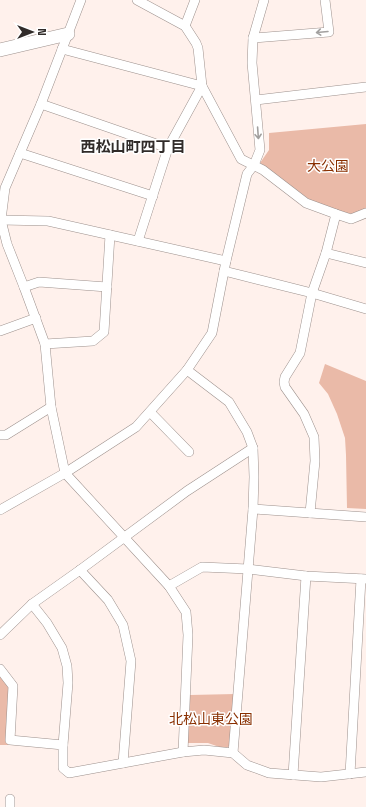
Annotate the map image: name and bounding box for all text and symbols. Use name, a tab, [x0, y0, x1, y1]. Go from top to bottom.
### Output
north arrow	[12, 12, 52, 52]
text: N	[35, 28, 49, 36]
one-way arrow	[316, 29, 329, 36]
one-way arrow	[255, 126, 262, 139]
district label: 西松山町四丁目	[80, 137, 186, 156]
park label: 大公園	[307, 157, 349, 175]
park label: 北松山東公園	[169, 710, 253, 728]

